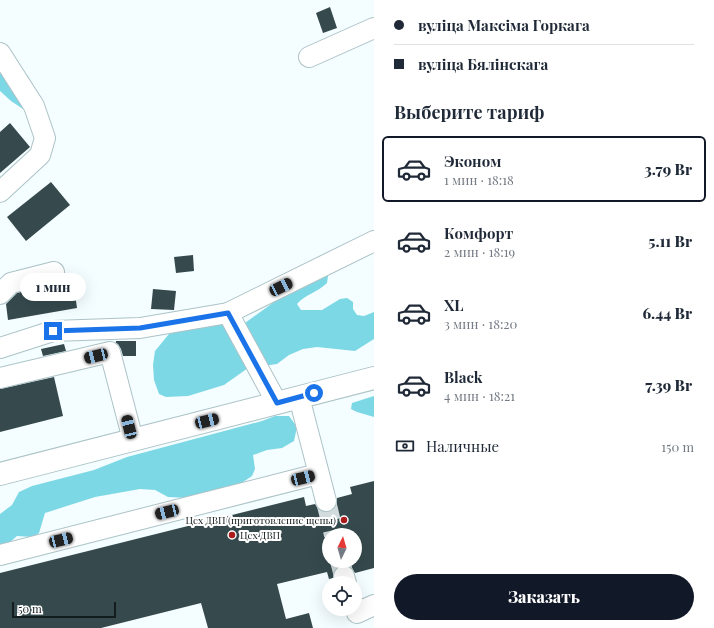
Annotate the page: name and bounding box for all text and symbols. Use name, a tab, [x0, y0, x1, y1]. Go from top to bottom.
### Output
text: вуліца Максіма Горкага	[418, 15, 590, 35]
text: вуліца Бялінскага	[418, 54, 548, 74]
text: Выберите тариф	[394, 100, 544, 124]
icon: car	[396, 151, 432, 187]
text: Эконом	[444, 151, 501, 171]
text: 3.79 Br	[644, 159, 692, 179]
text: 1 мин · 18:18	[444, 171, 514, 188]
icon: car	[396, 223, 432, 259]
text: Комфорт	[444, 223, 513, 243]
text: 5.11 Br	[648, 231, 692, 251]
text: 2 мин · 18:19	[444, 243, 515, 260]
callout: 1 мин	[20, 273, 86, 301]
car	[268, 276, 294, 298]
text: 1 мин	[36, 278, 70, 295]
icon: car	[396, 295, 432, 331]
text: XL	[444, 295, 464, 315]
text: 6.44 Br	[642, 303, 692, 323]
text: 3 мин · 18:20	[444, 315, 517, 332]
route end	[44, 322, 62, 340]
car	[83, 347, 109, 365]
icon: car	[396, 367, 432, 403]
text: Black	[444, 367, 483, 387]
text: 7.39 Br	[645, 375, 692, 395]
route start	[305, 384, 323, 402]
text: 4 мин · 18:21	[444, 387, 515, 404]
car	[194, 412, 220, 430]
car	[120, 414, 138, 440]
icon: cash	[394, 435, 416, 457]
text: Наличные	[426, 436, 499, 456]
text: 150 m	[661, 438, 694, 455]
car	[290, 469, 316, 487]
car	[154, 503, 180, 521]
place label: Цех ДВП (приготовление щепы)	[185, 513, 336, 527]
marker: Цех ДВП (приготовление щепы)	[339, 515, 349, 525]
place label: Цех ДВП	[240, 528, 281, 542]
north arrow	[322, 528, 362, 568]
map controls	[322, 528, 362, 616]
marker: Цех ДВП	[227, 530, 237, 540]
car	[48, 531, 74, 549]
button: Заказать	[394, 574, 694, 620]
button: locate	[322, 576, 362, 616]
scale bar	[12, 600, 116, 619]
text: 50 m	[18, 601, 42, 616]

